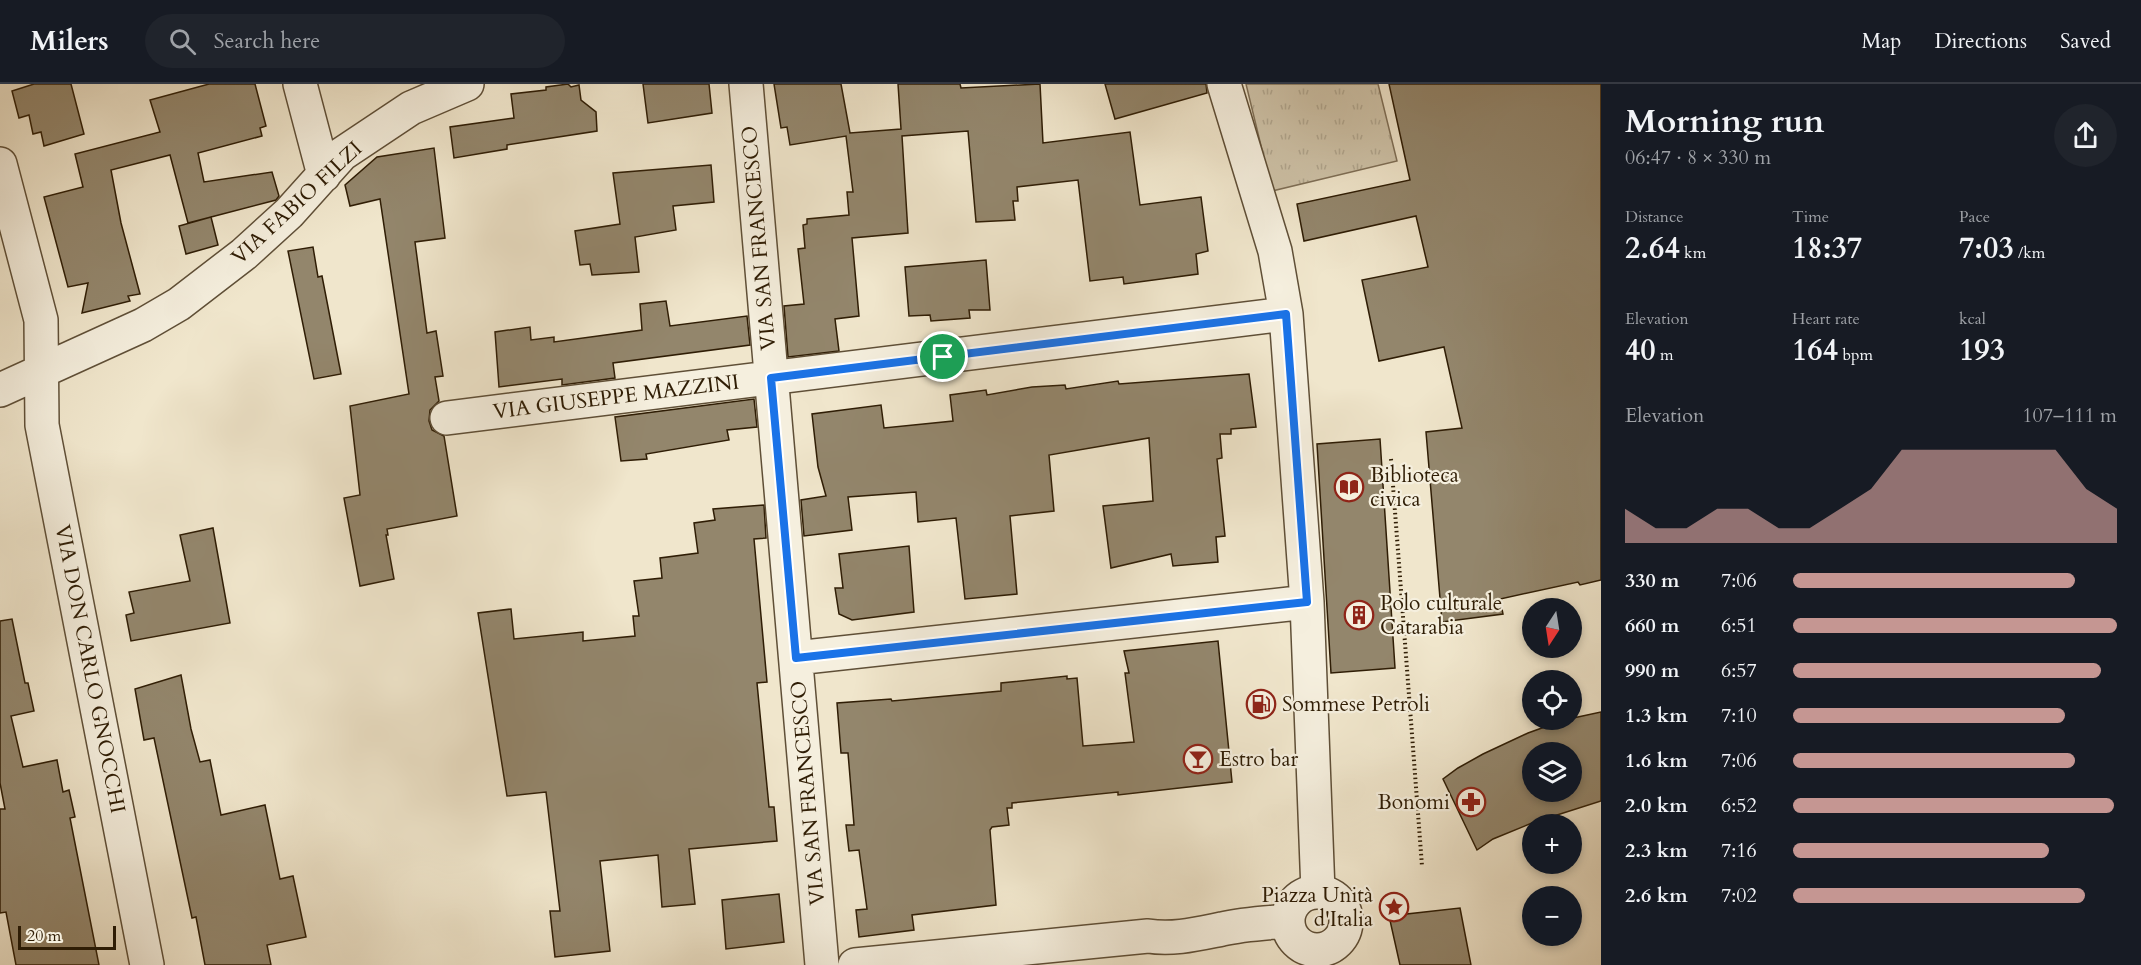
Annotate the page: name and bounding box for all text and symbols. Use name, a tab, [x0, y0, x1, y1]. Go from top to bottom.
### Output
search box	[145, 14, 565, 68]
text: Milers	[30, 22, 109, 60]
icon: search	[166, 25, 199, 58]
text: Search here	[214, 26, 320, 56]
text: Map	[1861, 27, 1901, 56]
text: Directions	[1934, 27, 2027, 56]
text: Saved	[2060, 27, 2111, 56]
text: Morning run	[1625, 99, 1825, 144]
button: share	[2054, 104, 2117, 167]
street label: VIA SAN FRANCESCO	[735, 125, 783, 351]
street label: VIA FABIO FILZI	[225, 135, 369, 271]
text: 06:47 · 8 × 330 m	[1625, 144, 1771, 171]
text: Distance	[1625, 206, 1683, 228]
text: Time	[1792, 206, 1829, 228]
text: Pace	[1959, 206, 1990, 228]
text: 2.64	[1625, 228, 1680, 269]
text: 18:37	[1792, 228, 1862, 269]
text: 7:03	[1959, 228, 2014, 269]
text: km	[1680, 242, 1706, 264]
text: /km	[2014, 242, 2045, 264]
text: Elevation	[1625, 308, 1689, 330]
text: Heart rate	[1792, 308, 1860, 330]
text: kcal	[1959, 308, 1986, 330]
text: 40	[1625, 330, 1656, 371]
text: 164	[1792, 330, 1838, 371]
text: 193	[1959, 330, 2005, 371]
pin	[917, 331, 968, 382]
icon: arrive	[926, 340, 959, 373]
text: m	[1656, 344, 1674, 366]
text: bpm	[1838, 344, 1873, 366]
street label: VIA GIUSEPPE MAZZINI	[491, 367, 741, 427]
text: Elevation	[1625, 402, 1704, 429]
text: 107–111 m	[2022, 402, 2117, 429]
place label: Biblioteca civica	[1370, 461, 1459, 514]
library icon: Biblioteca civica	[1333, 471, 1365, 503]
street label: VIA DON CARLO GNOCCHI	[48, 522, 132, 816]
text: 330 m	[1625, 567, 1680, 594]
text: 7:06	[1721, 567, 1757, 594]
place label: Polo culturale Catarabia	[1380, 589, 1502, 642]
north arrow	[1522, 598, 1582, 658]
map controls	[1522, 598, 1582, 946]
building icon: Polo culturale Catarabia	[1343, 599, 1375, 631]
text: 660 m	[1625, 612, 1680, 639]
text: 6:51	[1721, 612, 1757, 639]
text: 990 m	[1625, 657, 1680, 684]
text: 6:57	[1721, 657, 1757, 684]
button: locate	[1522, 670, 1582, 730]
street label: VIA SAN FRANCESCO	[784, 680, 832, 906]
fuel station icon: Sommese Petroli	[1245, 688, 1277, 720]
place label: Sommese Petroli	[1282, 690, 1430, 719]
text: 1.3 km	[1625, 702, 1688, 729]
text: 7:10	[1721, 702, 1757, 729]
button: layers	[1522, 742, 1582, 802]
bar icon: Estro bar	[1182, 743, 1214, 775]
place label: Estro bar	[1219, 745, 1299, 774]
text: 1.6 km	[1625, 747, 1688, 774]
text: 7:06	[1721, 747, 1757, 774]
pharmacy icon: Bonomi	[1455, 786, 1487, 818]
place label: Bonomi	[1377, 788, 1450, 817]
text: 2.0 km	[1625, 792, 1688, 819]
text: 6:52	[1721, 792, 1757, 819]
button: +	[1522, 814, 1582, 874]
text: 2.3 km	[1625, 837, 1688, 864]
text: 7:16	[1721, 837, 1757, 864]
place label: Piazza Unità d'Italia	[1261, 881, 1373, 934]
text: 2.6 km	[1625, 882, 1688, 909]
text: 7:02	[1721, 882, 1757, 909]
button: −	[1522, 886, 1582, 946]
place icon: Piazza Unità d'Italia	[1378, 891, 1410, 923]
scale bar	[18, 923, 116, 950]
text: 20 m	[27, 925, 61, 947]

